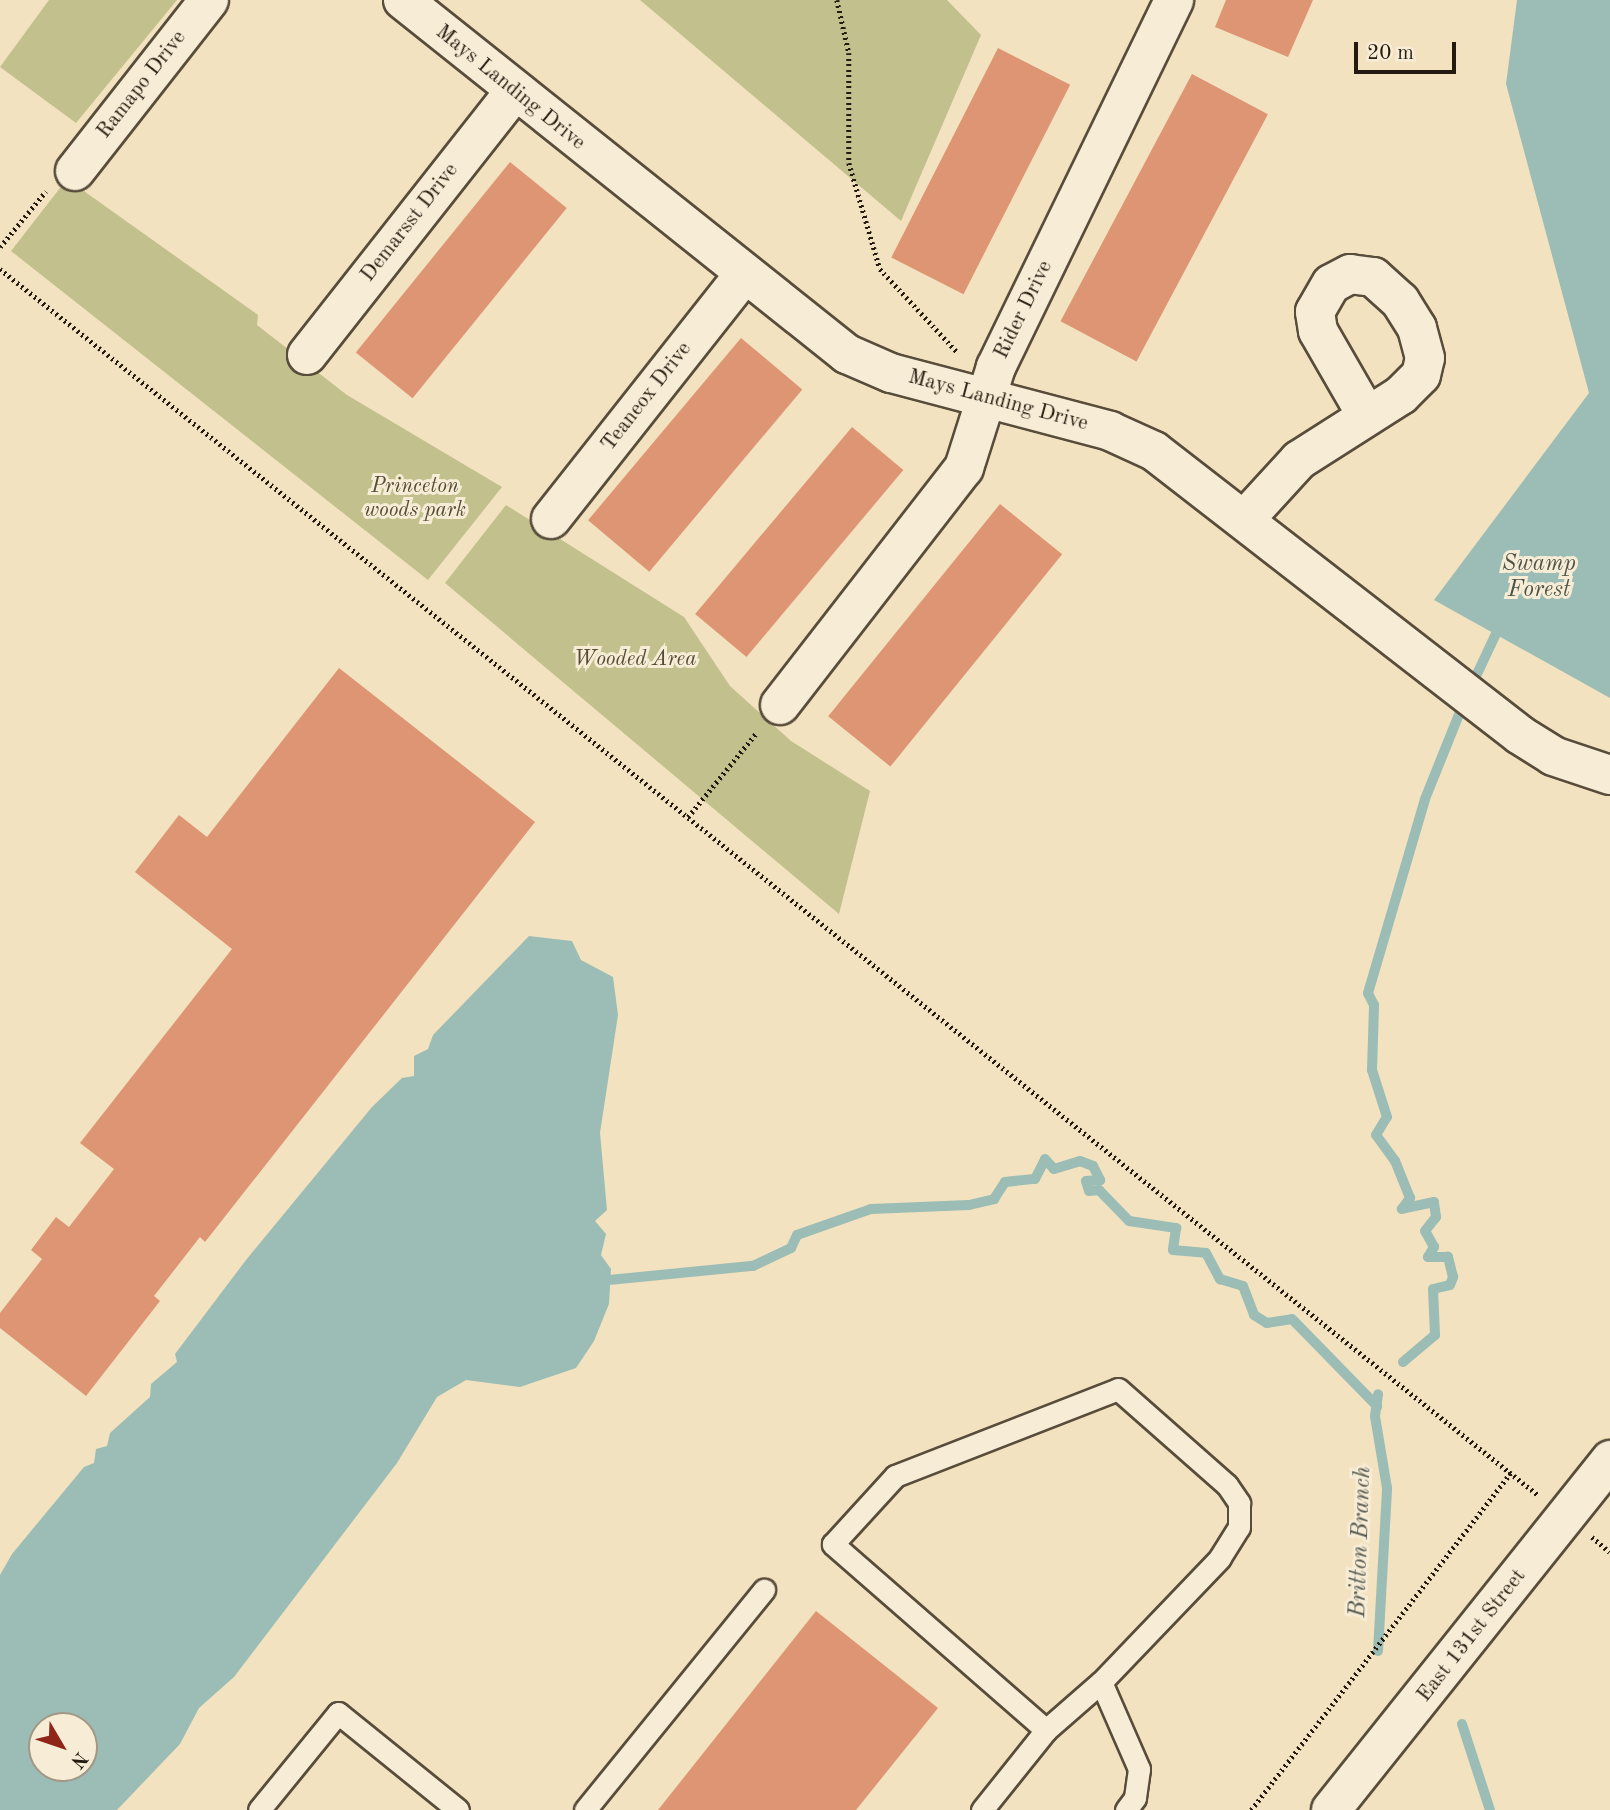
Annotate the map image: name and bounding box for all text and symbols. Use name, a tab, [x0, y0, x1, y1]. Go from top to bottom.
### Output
street label: Mays Landing Drive	[430, 20, 590, 156]
street label: Ramapo Drive	[92, 26, 192, 144]
scale bar	[1358, 28, 1460, 72]
text: 20 m	[1367, 43, 1414, 64]
street label: Demarsst Drive	[356, 159, 464, 287]
street label: Rider Drive	[989, 257, 1059, 363]
street label: Teaneox Drive	[597, 337, 697, 457]
street label: Mays Landing Drive	[905, 365, 1091, 437]
park label: Princeton woods park	[364, 474, 466, 524]
water label: Swamp Forest	[1502, 550, 1576, 604]
park label: Wooded Area	[574, 647, 696, 673]
water label: Britton Branch	[1345, 1466, 1377, 1618]
street label: East 131st Street	[1412, 1565, 1532, 1707]
north arrow	[28, 1712, 98, 1782]
text: N	[66, 1748, 90, 1771]

